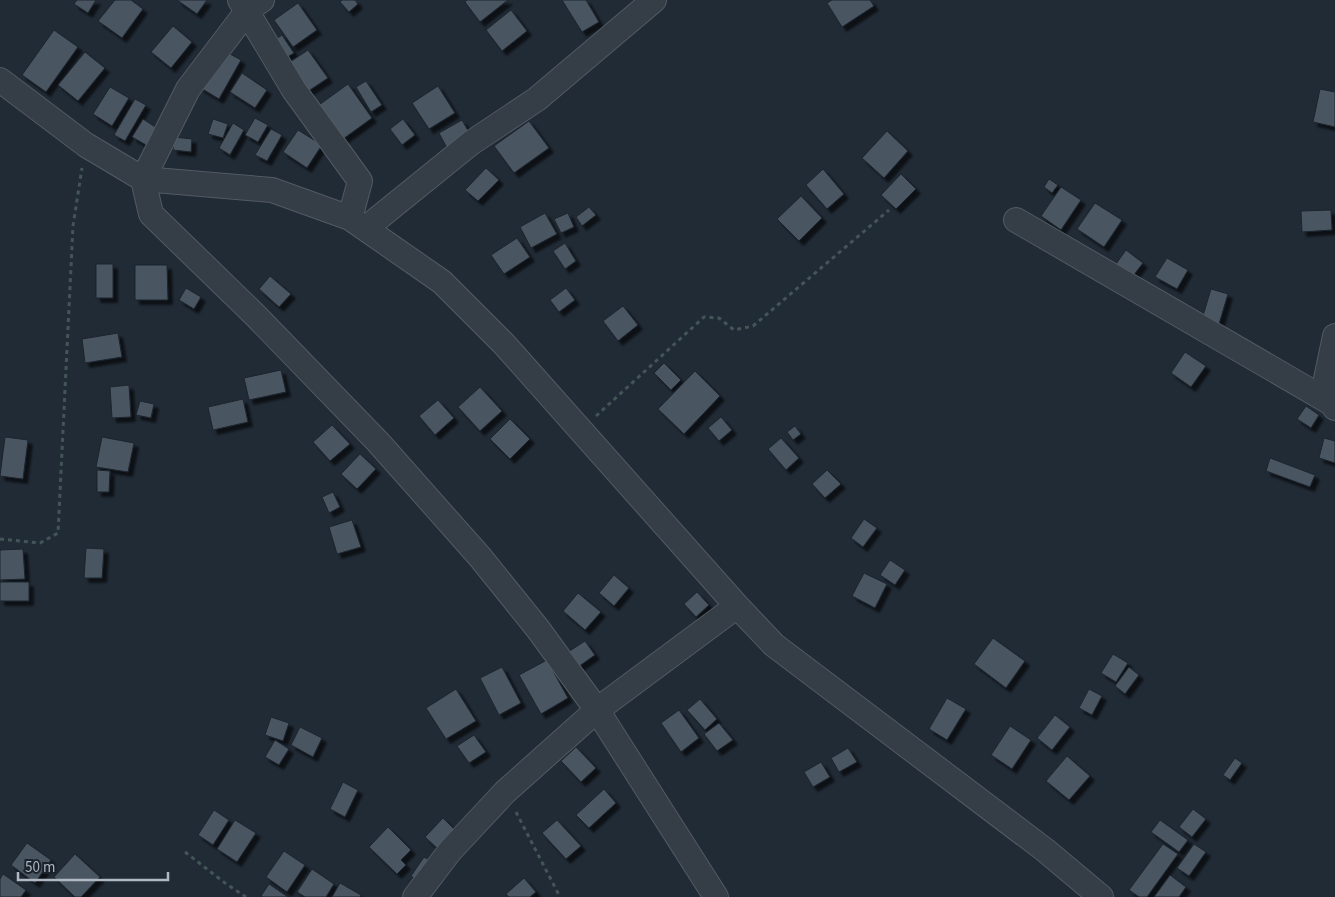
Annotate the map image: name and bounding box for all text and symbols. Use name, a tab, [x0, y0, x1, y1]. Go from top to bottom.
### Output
scale bar	[18, 850, 168, 882]
text: 50 m	[25, 857, 55, 878]

